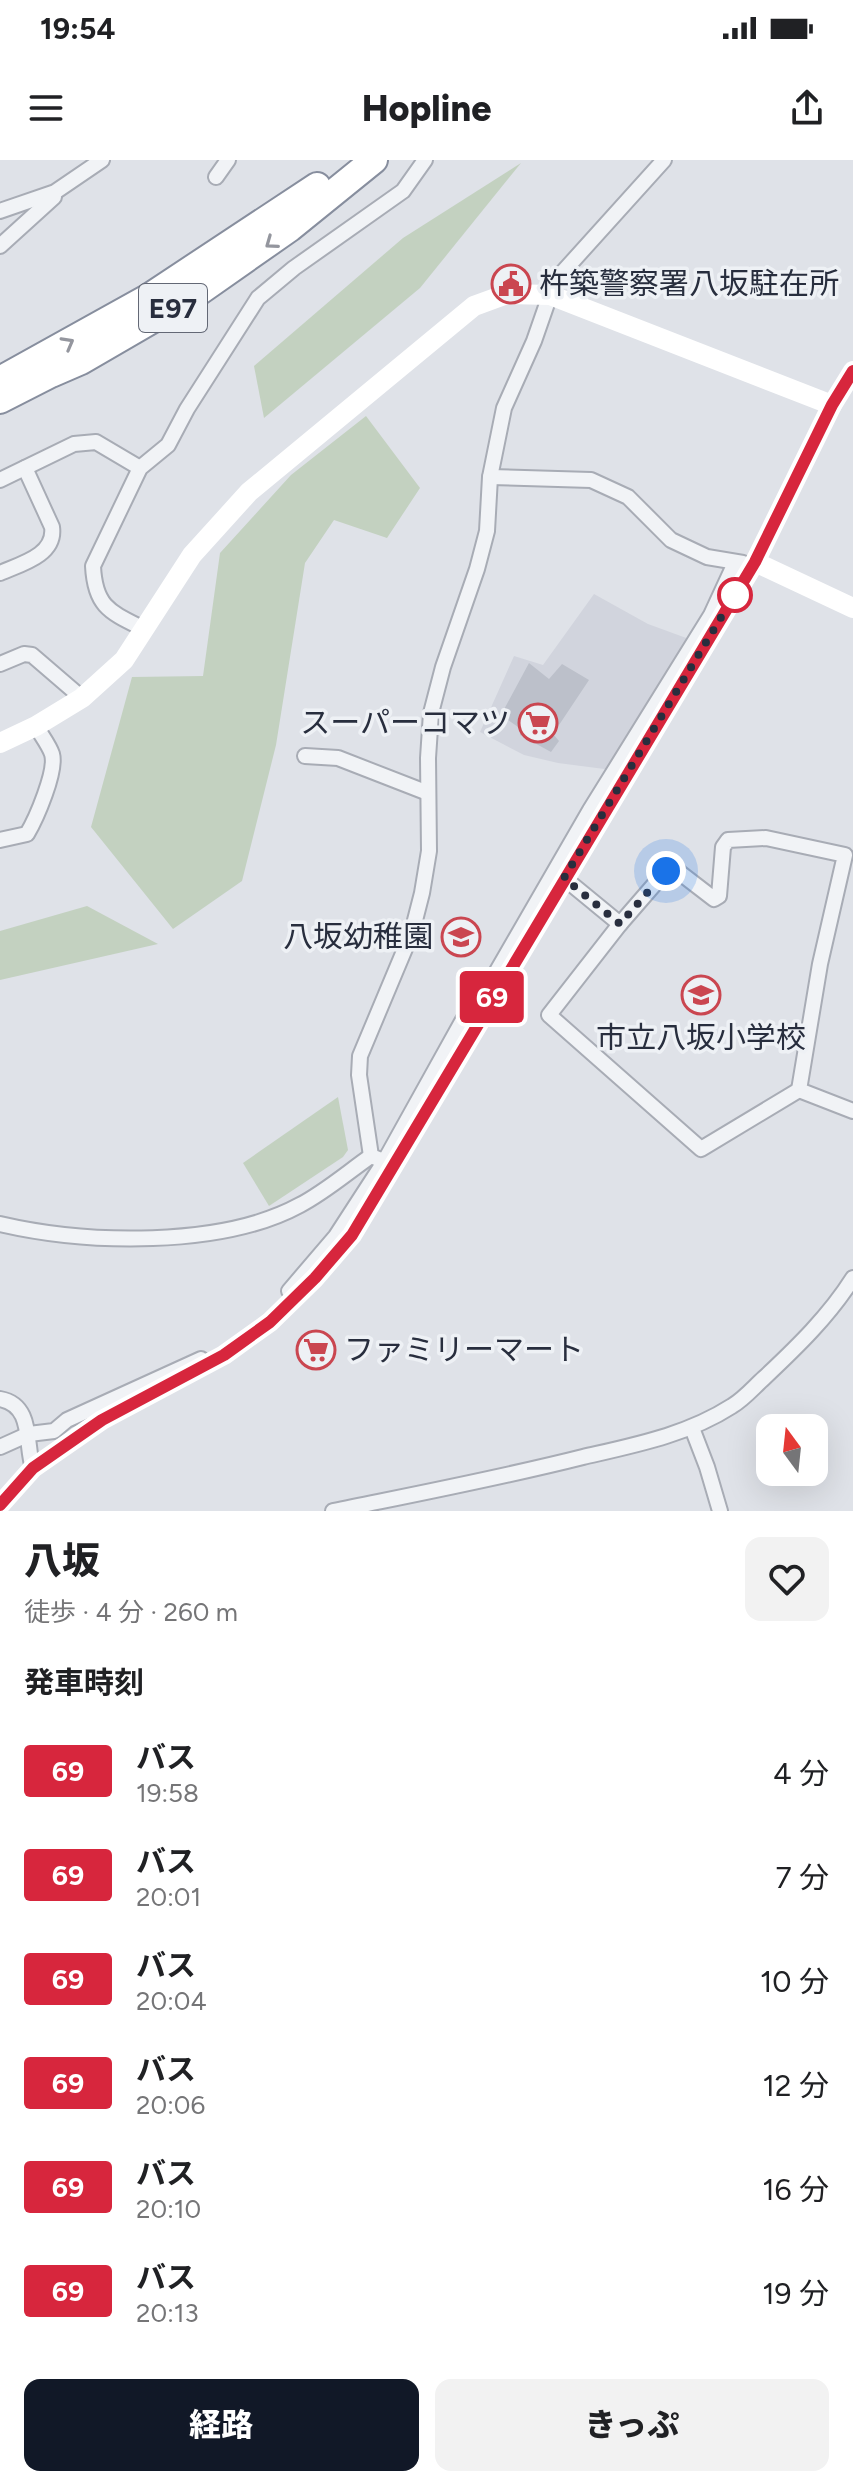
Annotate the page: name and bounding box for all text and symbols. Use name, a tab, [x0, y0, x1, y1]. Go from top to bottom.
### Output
text: 19:54	[40, 10, 116, 47]
icon: menu	[24, 86, 68, 130]
icon: share	[785, 86, 829, 130]
text: Hopline	[362, 87, 491, 130]
one-way arrow	[265, 233, 279, 248]
public building icon: 杵築警察署八坂駐在所	[490, 263, 532, 305]
place label: 杵築警察署八坂駐在所	[539, 265, 839, 302]
road number: E97	[139, 284, 207, 332]
one-way arrow	[60, 337, 75, 352]
unlabelled marker	[718, 578, 752, 612]
supermarket icon: スーパーコマツ	[517, 702, 559, 744]
place label: スーパーコマツ	[300, 704, 510, 741]
your location	[646, 851, 686, 891]
school or university icon: 八坂幼稚園	[440, 916, 482, 958]
place label: 八坂幼稚園	[283, 918, 433, 955]
line badge: 69	[456, 971, 528, 1023]
school or university icon: 市立八坂小学校	[680, 974, 722, 1016]
text: 69	[476, 980, 508, 1014]
place label: 市立八坂小学校	[596, 1019, 806, 1056]
supermarket icon: ファミリーマート	[295, 1329, 337, 1371]
place label: ファミリーマート	[344, 1331, 584, 1368]
north arrow	[756, 1414, 828, 1486]
map controls	[756, 1414, 828, 1486]
button: heart	[745, 1537, 829, 1621]
text: 八坂	[24, 1538, 100, 1584]
text: 徒歩 · 4 分 · 260 m	[24, 1596, 238, 1628]
text: 発車時刻	[24, 1664, 144, 1701]
text: バス	[136, 1739, 196, 1776]
text: 69	[52, 1754, 84, 1788]
text: 4 分	[773, 1755, 829, 1792]
text: 19:58	[136, 1777, 199, 1809]
text: バス	[136, 1843, 196, 1880]
text: 69	[52, 1858, 84, 1892]
text: 7 分	[775, 1859, 829, 1896]
text: 20:01	[136, 1881, 201, 1913]
text: バス	[136, 1947, 196, 1984]
text: 69	[52, 1962, 84, 1996]
text: 10 分	[760, 1963, 829, 2000]
text: 20:04	[136, 1985, 207, 2017]
text: バス	[136, 2051, 196, 2088]
text: 69	[52, 2066, 84, 2100]
text: 12 分	[762, 2067, 829, 2104]
text: 20:06	[136, 2089, 205, 2121]
text: バス	[136, 2155, 196, 2192]
text: 69	[52, 2170, 84, 2204]
text: 16 分	[762, 2171, 829, 2208]
text: 20:10	[136, 2193, 201, 2225]
text: バス	[136, 2259, 196, 2296]
text: 69	[52, 2274, 84, 2308]
text: 19 分	[762, 2275, 829, 2312]
text: 20:13	[136, 2297, 199, 2329]
button: 経路	[24, 2379, 419, 2471]
button: きっぷ	[435, 2379, 829, 2471]

